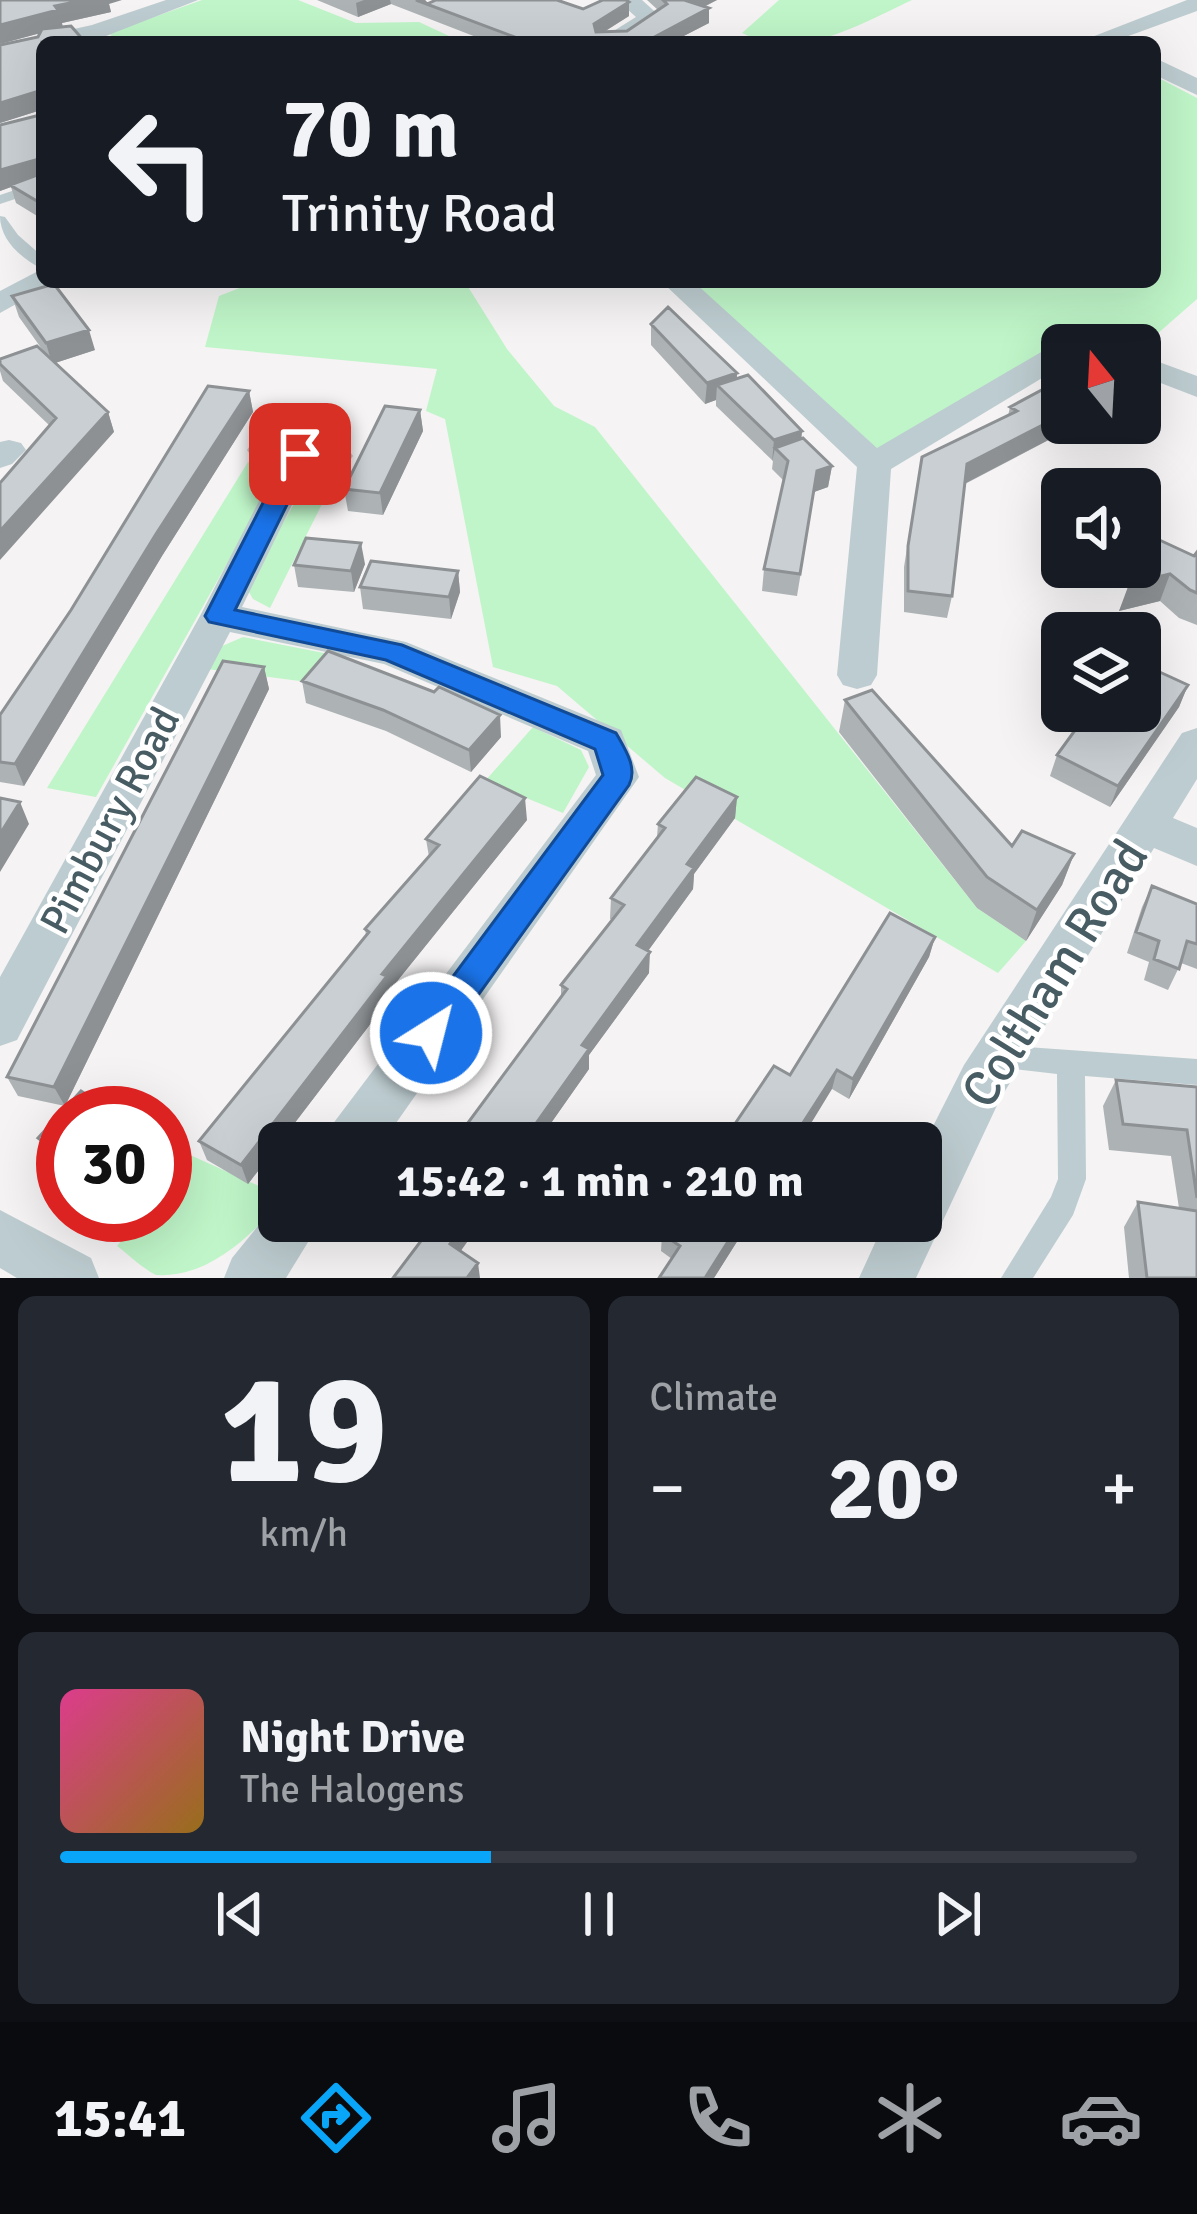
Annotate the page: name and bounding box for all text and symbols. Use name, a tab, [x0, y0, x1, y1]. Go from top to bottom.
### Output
text: 70 m	[282, 77, 459, 181]
icon: left	[84, 84, 240, 240]
text: Trinity Road	[282, 180, 557, 247]
north arrow	[1041, 324, 1161, 444]
map controls	[1041, 324, 1161, 732]
pin	[249, 403, 351, 505]
icon: arrive	[267, 421, 333, 487]
button: sound	[1041, 468, 1161, 588]
button: layers	[1041, 612, 1161, 732]
street label: Pimbury Road	[29, 699, 191, 943]
street label: Coltham Road	[948, 828, 1162, 1119]
position arrow	[368, 970, 494, 1096]
speed limit sign: 30	[36, 1086, 192, 1242]
text: 15:42 · 1 min · 210 m	[396, 1154, 804, 1209]
text: 19	[220, 1334, 388, 1527]
text: Climate	[650, 1373, 778, 1421]
text: 20°	[827, 1433, 960, 1544]
text: −	[650, 1448, 685, 1529]
text: +	[1101, 1448, 1137, 1529]
text: km/h	[260, 1509, 348, 1557]
text: Night Drive	[240, 1710, 465, 1765]
text: The Halogens	[240, 1765, 464, 1813]
icon: previous	[207, 1881, 273, 1947]
icon: pause	[566, 1881, 632, 1947]
icon: next	[925, 1881, 991, 1947]
icon: directions	[294, 2076, 378, 2160]
icon: music	[485, 2076, 569, 2160]
icon: phone	[676, 2076, 760, 2160]
icon: climate	[868, 2076, 952, 2160]
icon: car	[1059, 2076, 1143, 2160]
text: 15:41	[54, 2085, 186, 2152]

